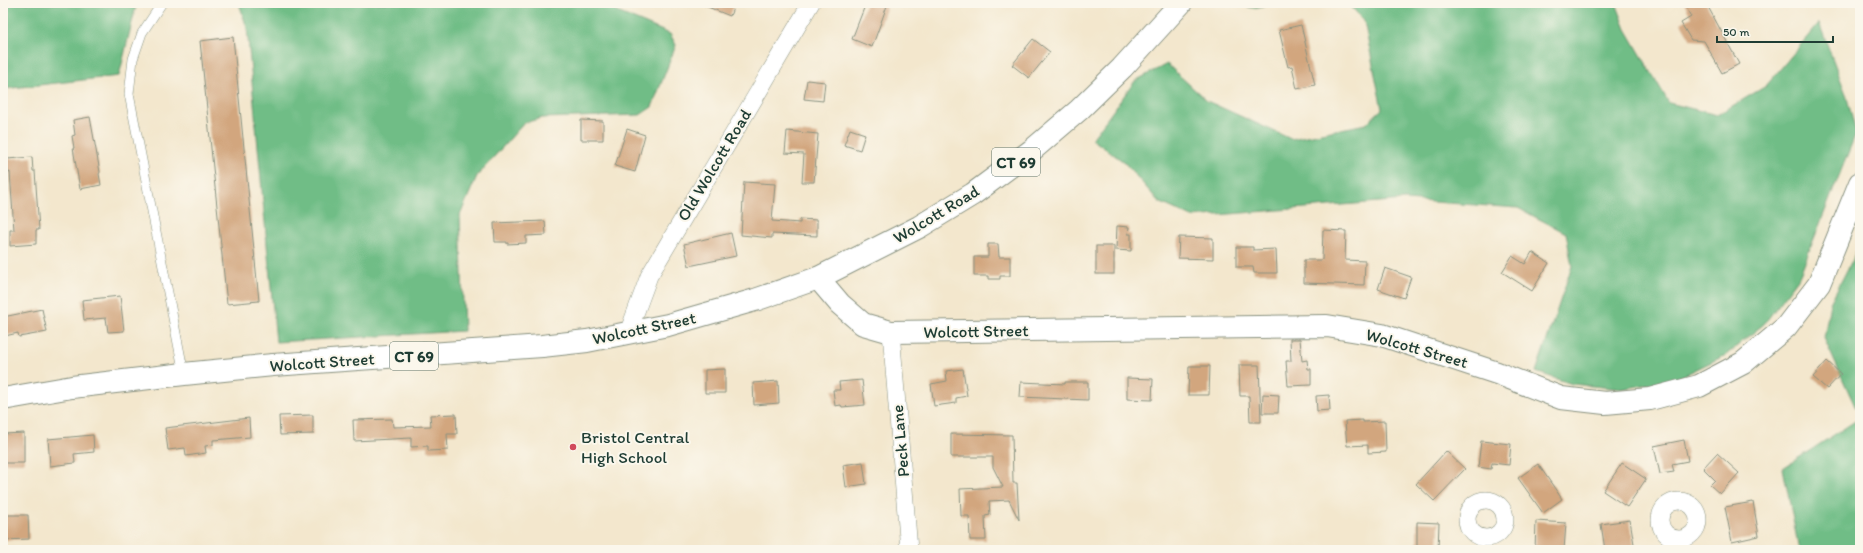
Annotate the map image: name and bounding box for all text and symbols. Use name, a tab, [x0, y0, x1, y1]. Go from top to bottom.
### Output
scale bar	[1717, 18, 1833, 44]
text: 50 m	[1723, 25, 1749, 39]
street label: Old Wolcott Road	[673, 105, 756, 225]
road number: CT 69	[992, 148, 1040, 176]
street label: Wolcott Road	[889, 180, 983, 248]
street label: Wolcott Street	[590, 307, 698, 349]
street label: Wolcott Street	[923, 320, 1029, 342]
street label: Wolcott Street	[1364, 324, 1471, 372]
road number: CT 69	[390, 342, 438, 370]
street label: Wolcott Street	[269, 348, 376, 376]
street label: Peck Lane	[887, 404, 913, 478]
place label: Bristol Central High School	[581, 427, 689, 467]
marker: Bristol Central High School	[568, 442, 578, 452]

